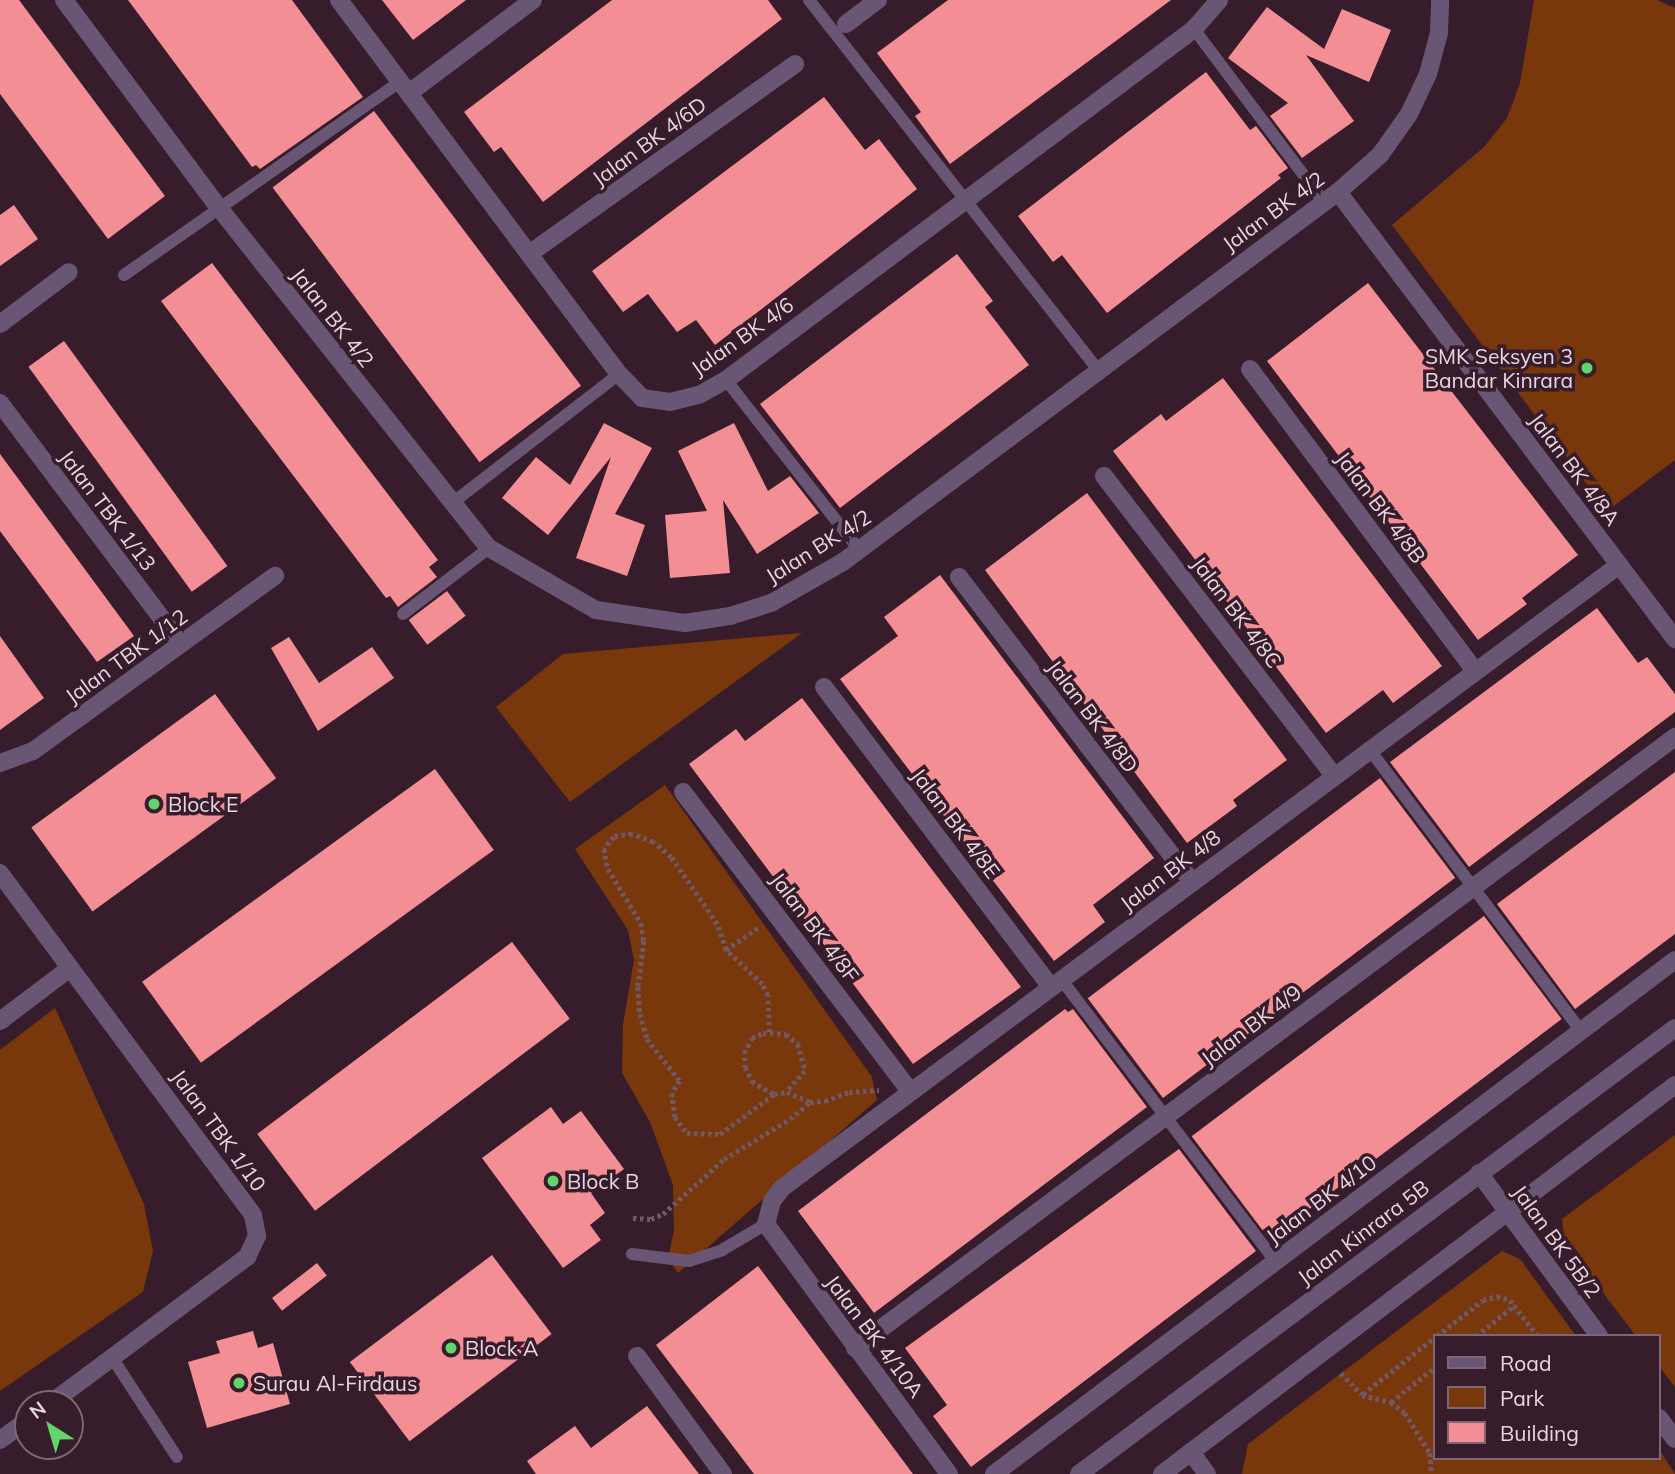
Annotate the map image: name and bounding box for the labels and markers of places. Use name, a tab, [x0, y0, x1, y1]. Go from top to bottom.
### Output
place label: SMK Seksyen 3 Bandar Kinrara	[1425, 343, 1573, 393]
marker: SMK Seksyen 3 Bandar Kinrara	[1579, 360, 1595, 376]
place label: Block E	[168, 791, 238, 817]
marker: Block E	[146, 796, 162, 812]
place label: Block B	[567, 1168, 639, 1194]
marker: Block B	[545, 1173, 561, 1189]
place label: Block A	[465, 1335, 538, 1361]
marker: Block A	[443, 1340, 459, 1356]
place label: Surau Al-Firdaus	[253, 1370, 417, 1396]
marker: Surau Al-Firdaus	[231, 1375, 247, 1391]

